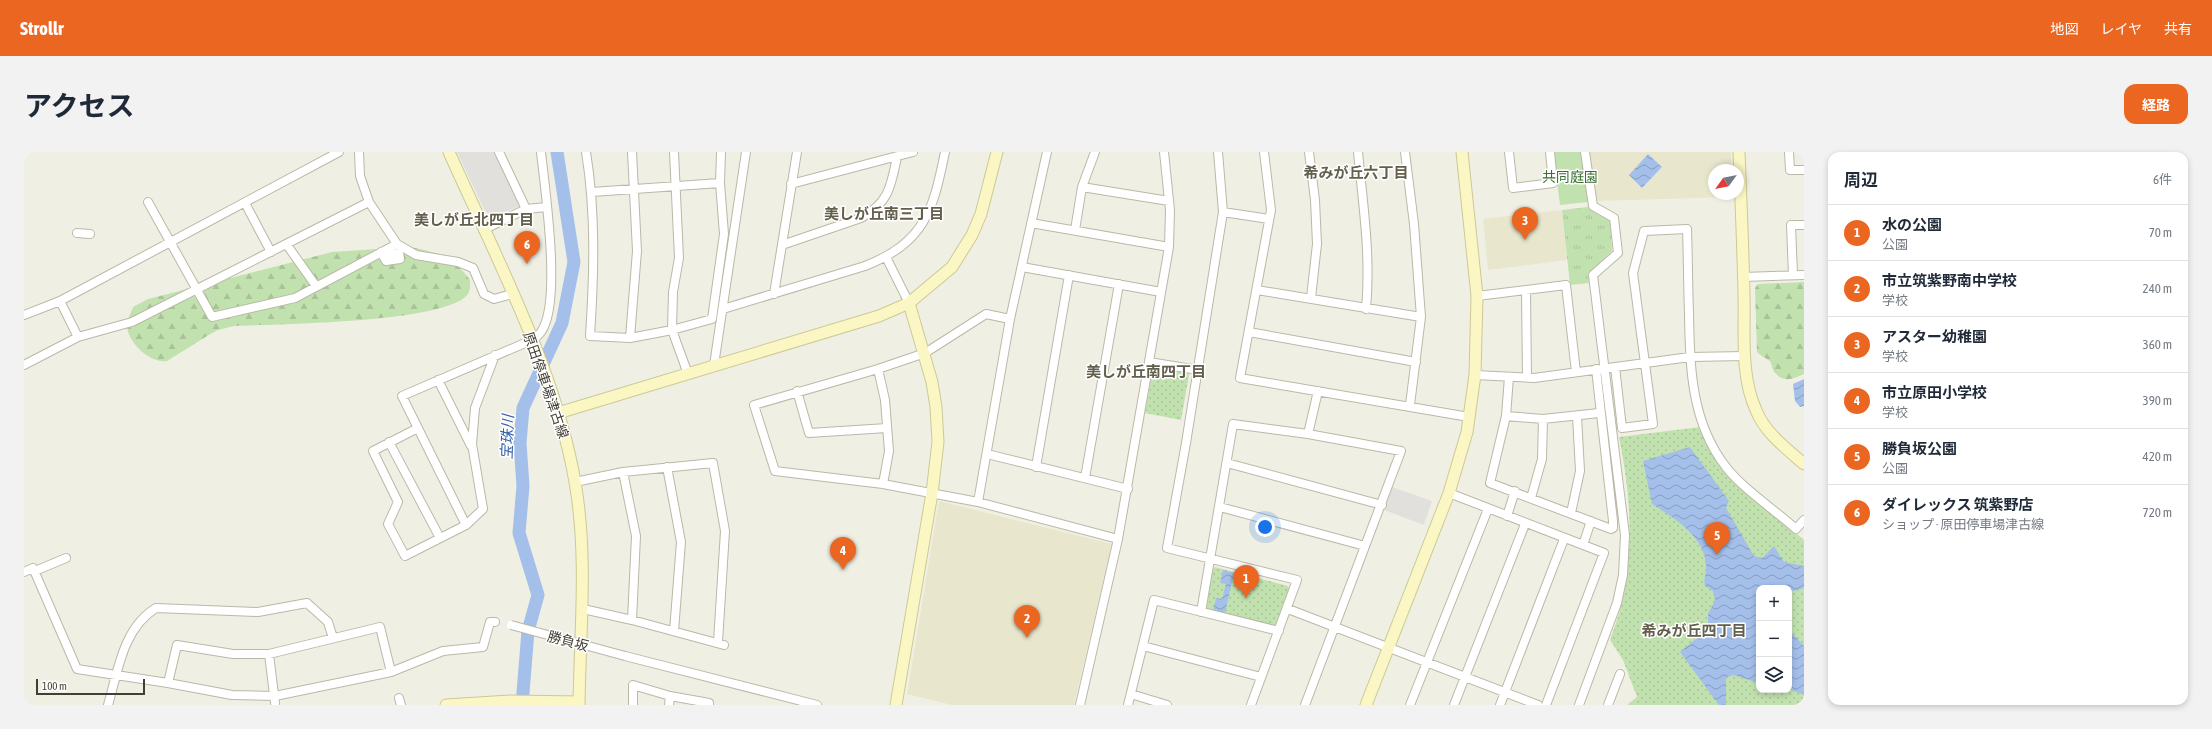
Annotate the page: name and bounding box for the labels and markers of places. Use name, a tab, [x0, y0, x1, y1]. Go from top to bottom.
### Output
pin: 3	[1512, 207, 1538, 240]
pin: 6	[514, 231, 540, 264]
pin: 5	[1704, 522, 1730, 555]
pin: 4	[830, 537, 856, 570]
pin: 1	[1233, 565, 1259, 598]
pin: 2	[1014, 605, 1040, 638]

